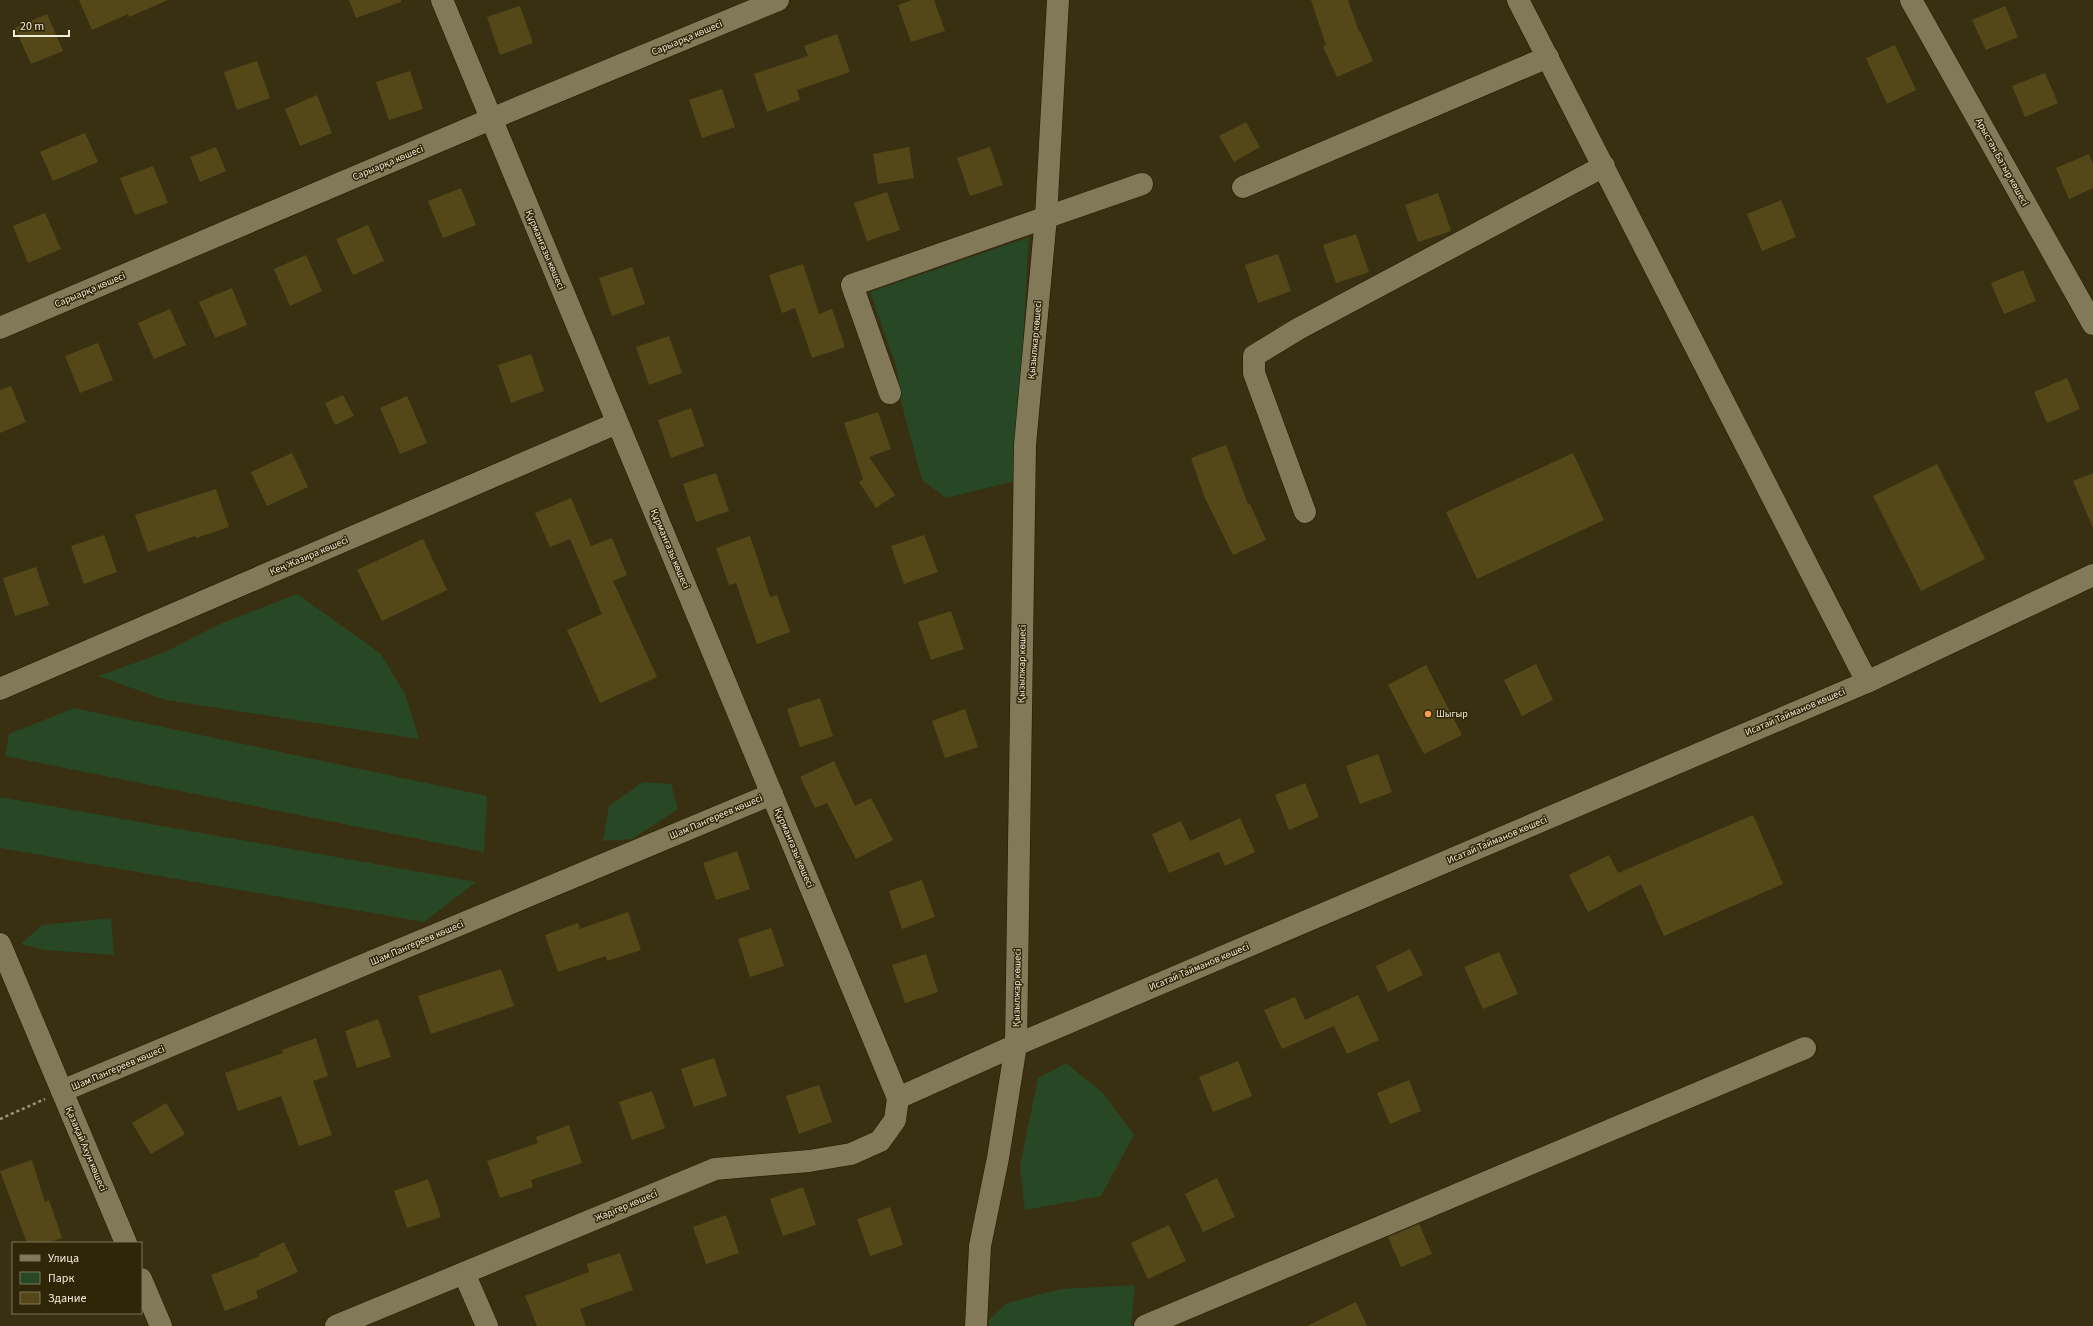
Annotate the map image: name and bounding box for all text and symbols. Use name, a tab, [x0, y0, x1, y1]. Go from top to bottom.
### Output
scale bar	[14, 12, 69, 38]
street label: Сарыарқа көшесі	[649, 17, 725, 59]
text: 20 m	[20, 18, 44, 35]
street label: Арыстан Батыр көшесі	[1972, 116, 2032, 208]
street label: Сарыарқа көшесі	[350, 142, 426, 184]
street label: Құрманғазы көшесі	[522, 208, 568, 292]
street label: Сарыарқа көшесі	[52, 269, 128, 311]
street label: Қызылжар көшесі	[1025, 300, 1045, 380]
street label: Құрманғазы көшесі	[647, 507, 693, 591]
street label: Кең Жазира көшесі	[268, 533, 350, 579]
street label: Қызылжар көшесі	[1014, 625, 1030, 703]
street label: Исатай Тайманов көшесі	[1743, 685, 1847, 739]
place label: Шыгыр	[1436, 707, 1468, 721]
marker: Шыгыр	[1423, 709, 1433, 719]
street label: Шам Пангереев көшесі	[667, 791, 765, 843]
street label: Құрманғазы көшесі	[771, 806, 817, 890]
street label: Исатай Тайманов көшесі	[1445, 813, 1549, 867]
street label: Шам Пангереев көшесі	[368, 917, 466, 969]
street label: Исатай Тайманов көшесі	[1147, 940, 1251, 994]
street label: Қызылжар көшесі	[1009, 949, 1025, 1027]
street label: Шам Пангереев көшесі	[69, 1042, 167, 1094]
street label: Қазақай Ахун көшесі	[62, 1104, 110, 1194]
street label: Жәдігер көшесі	[592, 1186, 660, 1226]
legend	[12, 1242, 142, 1314]
text: Улица	[48, 1250, 79, 1267]
text: Парк	[48, 1270, 74, 1287]
text: Здание	[48, 1290, 87, 1307]

